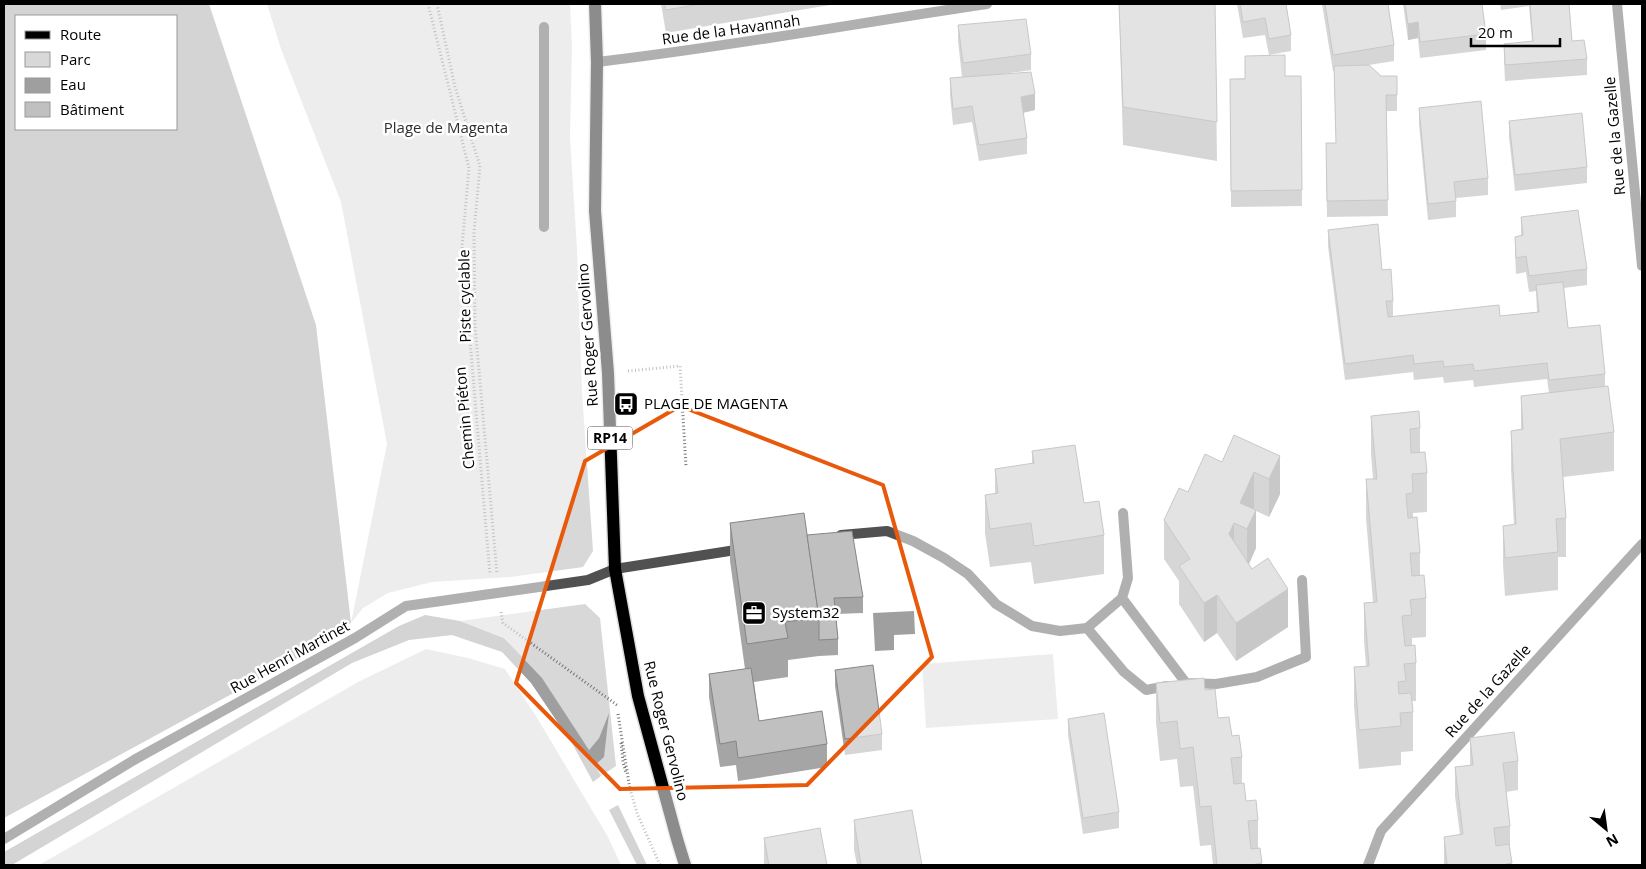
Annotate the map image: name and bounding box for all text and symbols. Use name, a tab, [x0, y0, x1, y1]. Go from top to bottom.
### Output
street label: Rue de la Havannah	[660, 9, 801, 49]
legend	[15, 15, 178, 130]
scale bar	[1471, 15, 1560, 47]
text: 20 m	[1478, 22, 1513, 42]
text: Route	[60, 24, 101, 44]
text: Parc	[60, 49, 91, 69]
text: Eau	[60, 74, 86, 94]
street label: Rue de la Gazelle	[1599, 76, 1629, 196]
text: Bâtiment	[60, 99, 124, 119]
park label: Plage de Magenta	[384, 117, 508, 137]
street label: Piste cyclable	[453, 249, 475, 343]
street label: Rue Roger Gervolino	[572, 263, 602, 407]
street label: Chemin Piéton	[450, 366, 478, 470]
bus stop icon: PLAGE DE MAGENTA	[613, 391, 639, 417]
place label: PLAGE DE MAGENTA	[644, 393, 788, 413]
road number: RP14	[588, 426, 632, 449]
office icon: System32	[741, 600, 767, 626]
place label: System32	[772, 602, 840, 622]
street label: Rue Henri Martinet	[226, 615, 353, 697]
street label: Rue de la Gazelle	[1440, 639, 1534, 741]
street label: Rue Roger Gervolino	[640, 659, 694, 803]
north arrow	[1581, 804, 1631, 854]
text: N	[1603, 830, 1622, 852]

